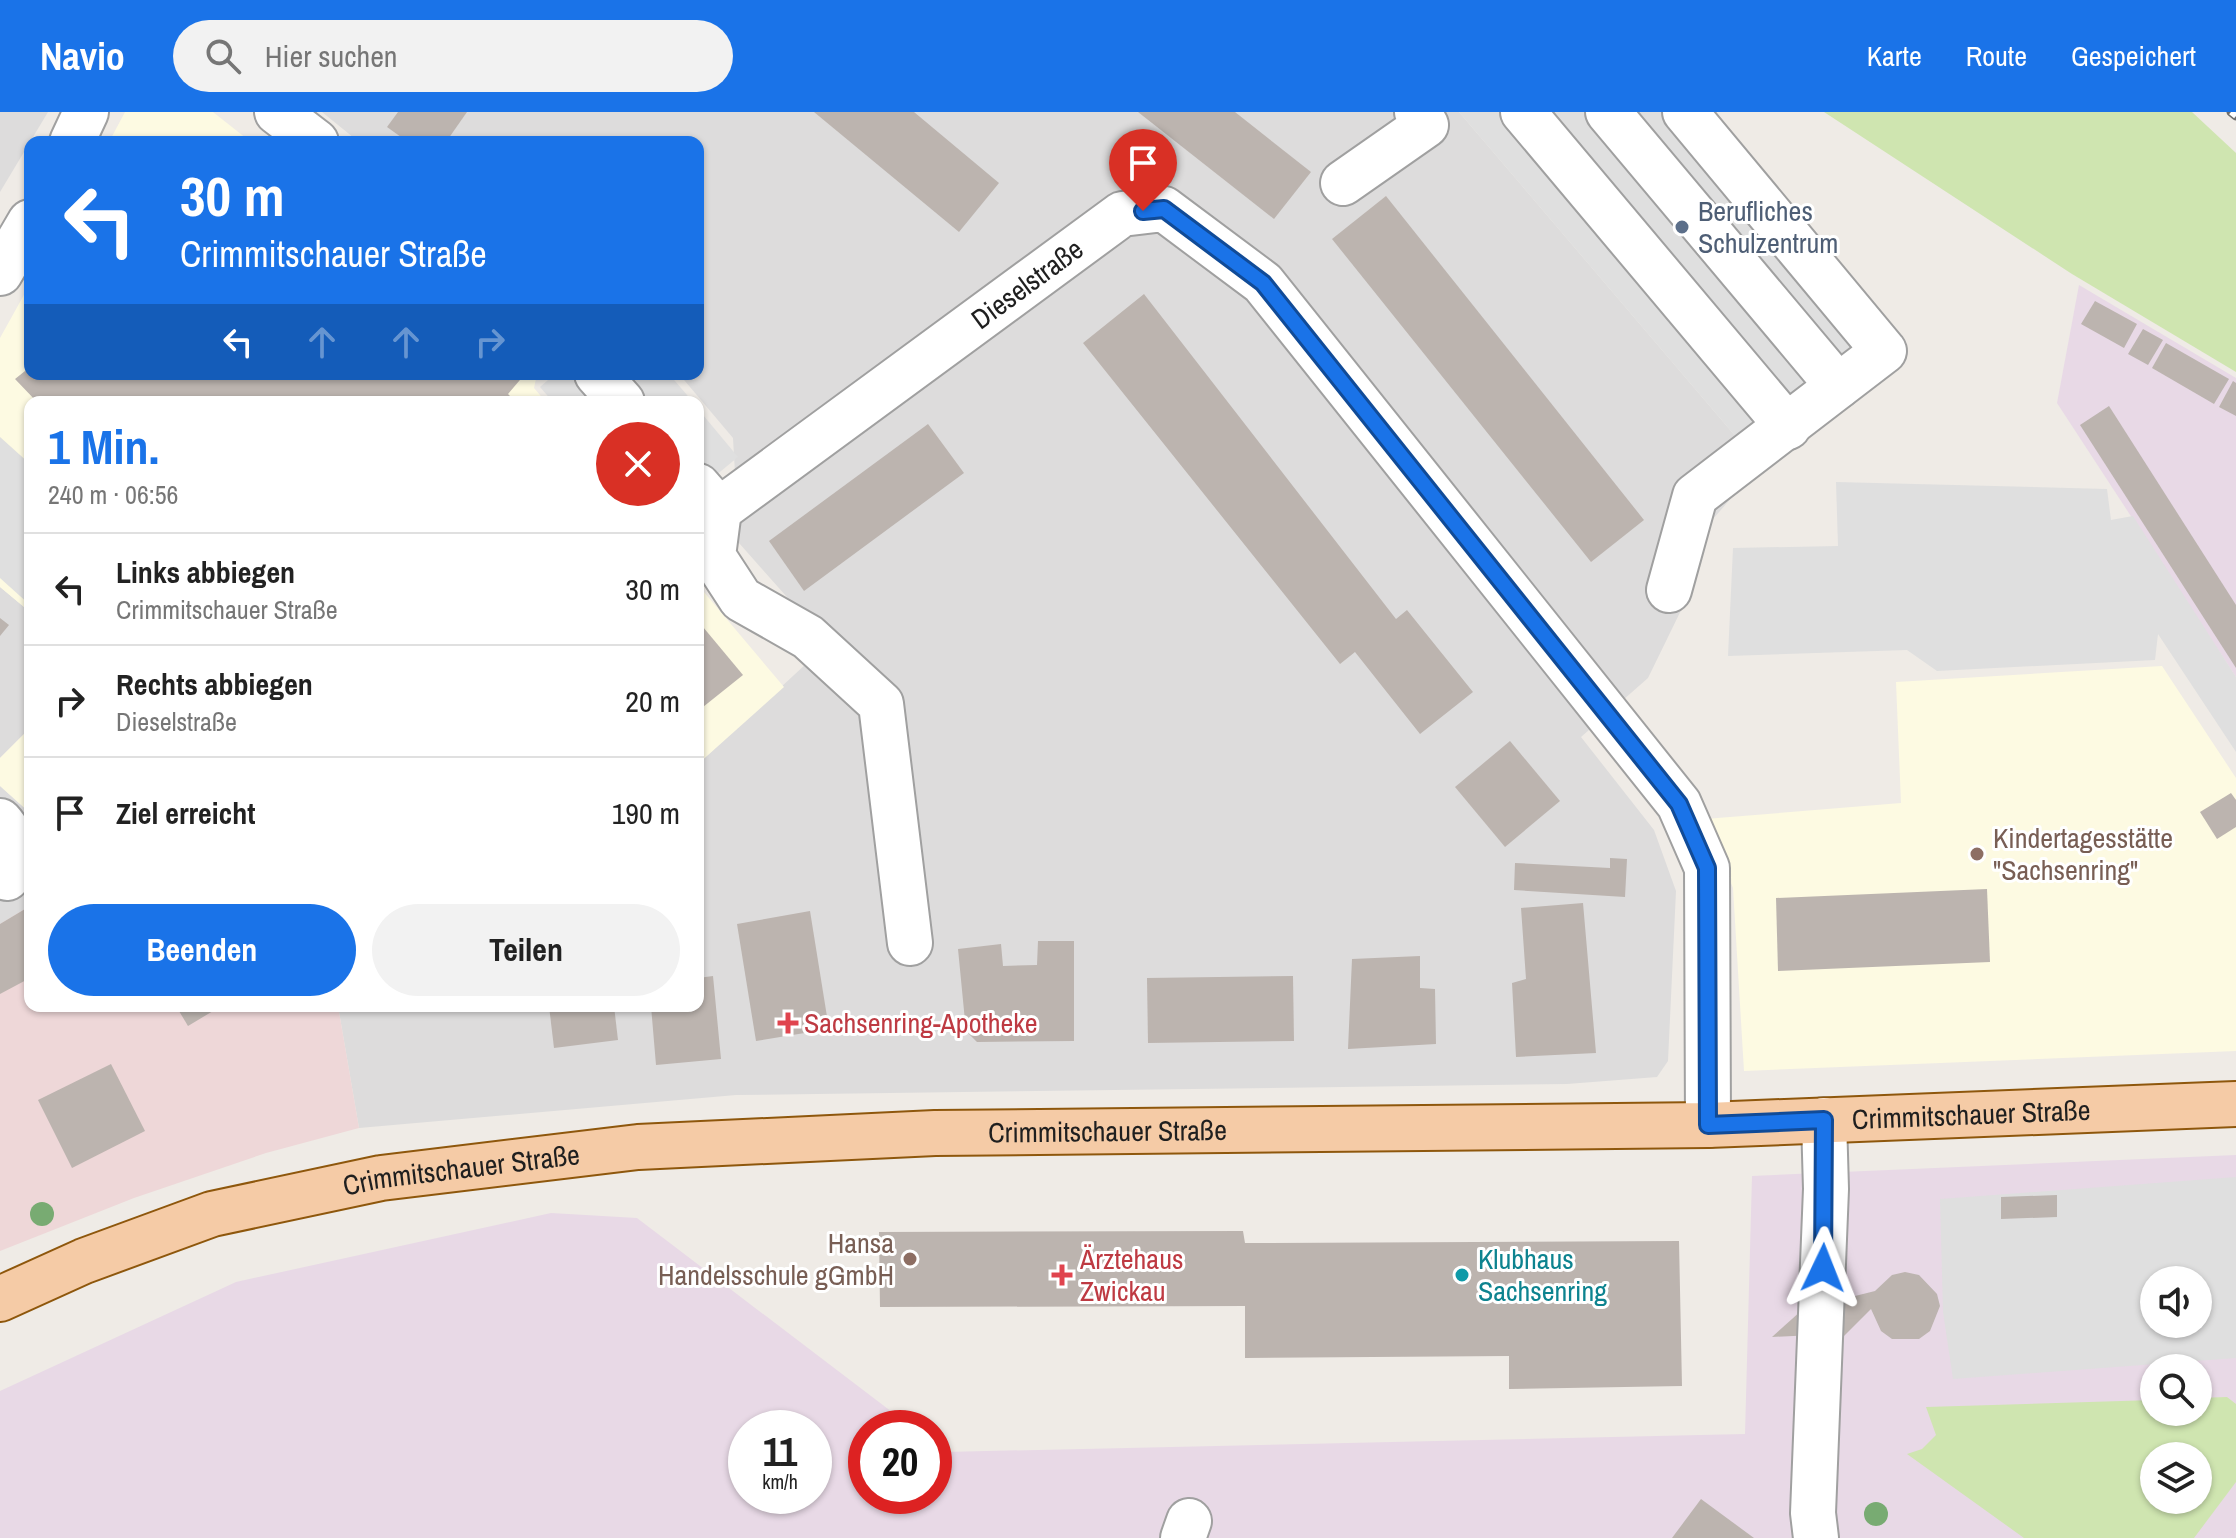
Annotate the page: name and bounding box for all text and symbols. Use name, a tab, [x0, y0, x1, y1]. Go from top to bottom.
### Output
search box	[173, 20, 733, 92]
text: Navio	[40, 31, 125, 82]
icon: search	[201, 34, 245, 78]
text: Hier suchen	[265, 36, 398, 76]
text: Karte	[1867, 37, 1922, 75]
text: Route	[1966, 37, 2027, 75]
text: Gespeichert	[2071, 37, 2196, 75]
pin	[1109, 129, 1177, 211]
icon: arrive	[1121, 141, 1165, 185]
text: 30 m	[180, 158, 285, 233]
icon: left	[48, 168, 152, 272]
place label: Berufliches Schulzentrum	[1698, 192, 1838, 262]
marker: Berufliches Schulzentrum	[1673, 218, 1691, 236]
text: Crimmitschauer Straße	[180, 230, 487, 278]
street label: Dieselstraße	[963, 230, 1091, 338]
icon: left	[216, 320, 260, 364]
icon: ahead	[300, 320, 344, 364]
icon: ahead	[384, 320, 428, 364]
icon: right	[468, 320, 512, 364]
text: 1 Min.	[48, 414, 160, 479]
button: close	[596, 422, 680, 506]
text: 240 m · 06:56	[48, 477, 178, 512]
text: Links abbiegen	[116, 552, 295, 592]
icon: left	[48, 567, 92, 611]
text: 30 m	[625, 569, 680, 609]
text: Crimmitschauer Straße	[116, 592, 338, 627]
text: Rechts abbiegen	[116, 664, 313, 704]
icon: right	[48, 679, 92, 723]
text: 20 m	[625, 681, 680, 721]
text: Dieselstraße	[116, 704, 237, 739]
icon: arrive	[48, 791, 92, 835]
text: Ziel erreicht	[116, 793, 255, 833]
text: 190 m	[612, 793, 680, 833]
place label: Kindertagesstätte "Sachsenring"	[1993, 819, 2173, 889]
marker: Kindertagesstätte "Sachsenring"	[1968, 845, 1986, 863]
button: Beenden	[48, 904, 356, 996]
button: Teilen	[372, 904, 680, 996]
place label: Sachsenring-Apotheke	[804, 1004, 1038, 1042]
marker: Sachsenring-Apotheke	[779, 1014, 797, 1032]
street label: Crimmitschauer Straße	[1851, 1091, 2091, 1138]
street label: Crimmitschauer Straße	[988, 1111, 1227, 1151]
street label: Crimmitschauer Straße	[339, 1135, 582, 1205]
place label: Hansa Handelsschule gGmbH	[658, 1224, 894, 1294]
position arrow	[1781, 1226, 1865, 1310]
place label: Ärztehaus Zwickau	[1079, 1240, 1183, 1310]
place label: Klubhaus Sachsenring	[1478, 1240, 1607, 1310]
marker: Hansa Handelsschule gGmbH	[901, 1250, 919, 1268]
marker: Ärztehaus Zwickau	[1051, 1264, 1073, 1286]
marker: Klubhaus Sachsenring	[1453, 1266, 1471, 1284]
map controls	[2140, 1266, 2212, 1514]
button: sound	[2140, 1266, 2212, 1338]
button: search	[2140, 1354, 2212, 1426]
speed limit sign: 20	[848, 1410, 952, 1514]
text: 11	[763, 1425, 797, 1478]
button: layers	[2140, 1442, 2212, 1514]
text: km/h	[762, 1468, 798, 1495]

